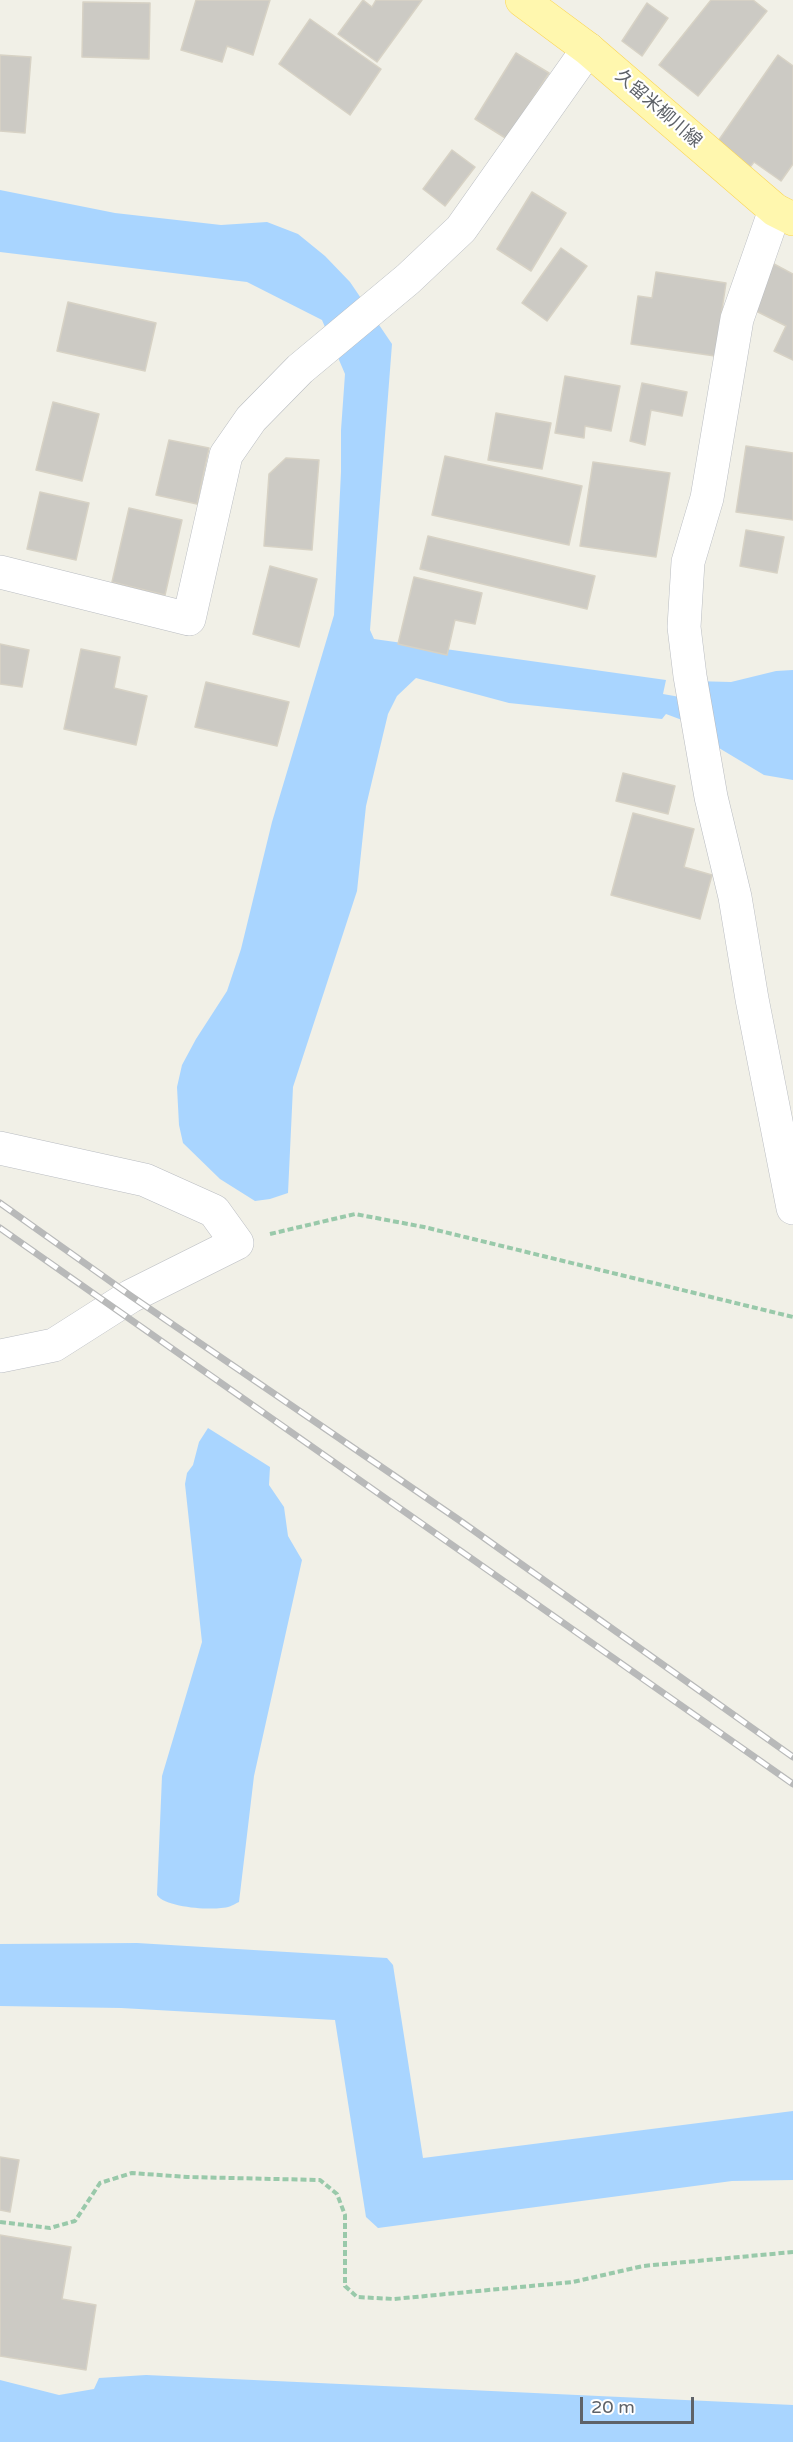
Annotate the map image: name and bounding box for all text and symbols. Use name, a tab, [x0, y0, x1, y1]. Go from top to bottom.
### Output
street label: 久留米柳川線	[610, 65, 706, 153]
scale bar	[583, 2385, 697, 2423]
text: 20 m	[591, 2396, 635, 2418]

